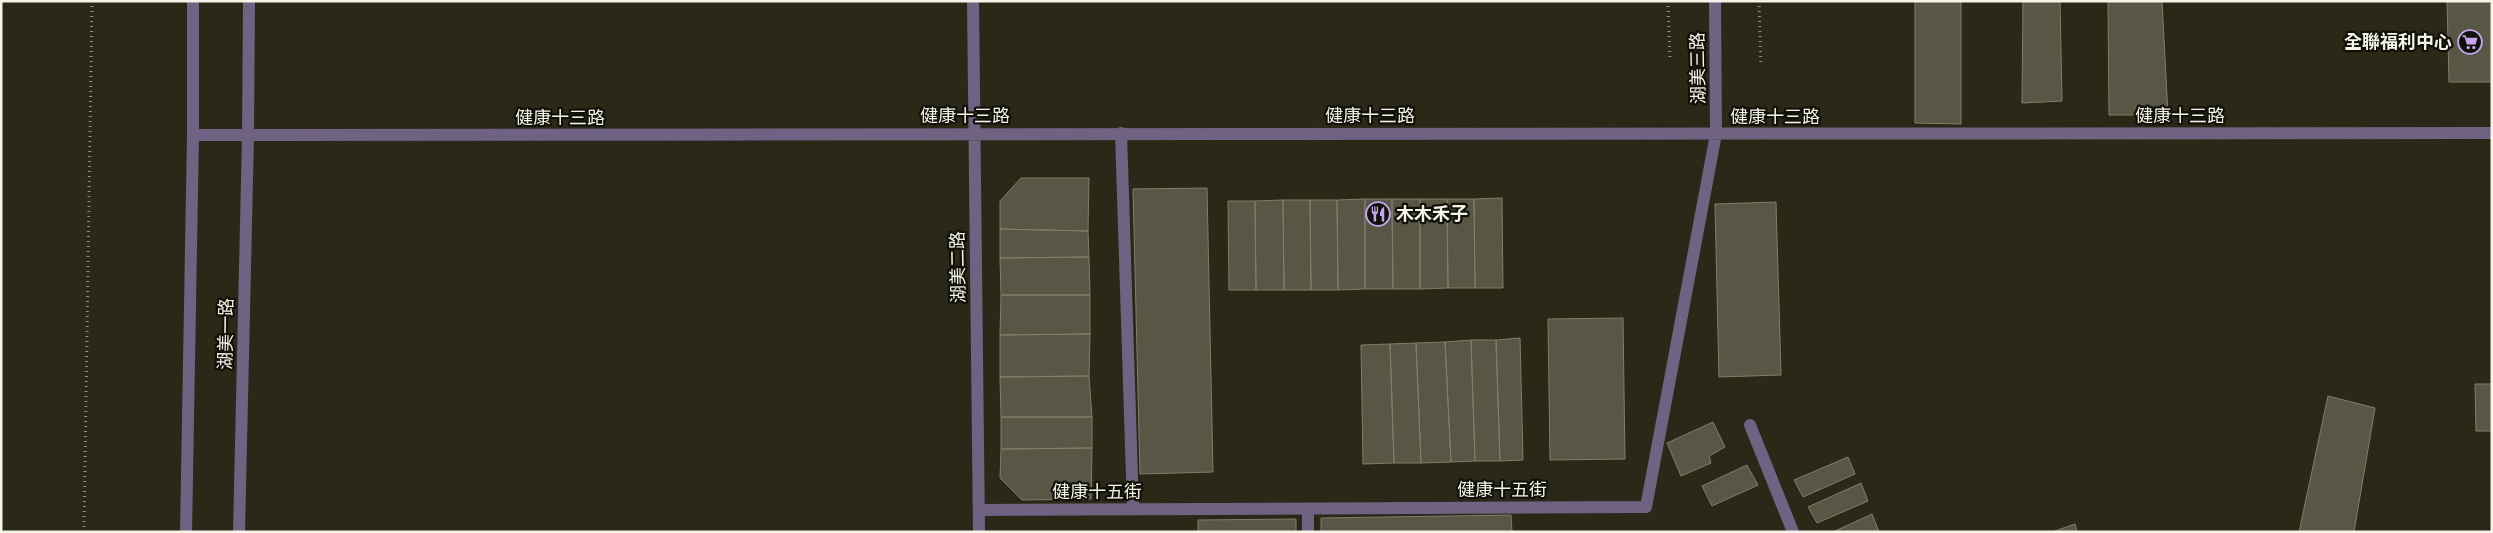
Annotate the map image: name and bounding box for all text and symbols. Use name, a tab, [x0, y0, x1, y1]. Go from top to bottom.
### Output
supermarket icon: 全聯福利中心	[2457, 29, 2483, 55]
place label: 全聯福利中心	[2344, 30, 2452, 53]
street label: 湖美三路	[1685, 32, 1710, 104]
street label: 健康十三路	[920, 104, 1010, 127]
street label: 健康十三路	[1325, 104, 1415, 127]
street label: 健康十三路	[2135, 104, 2225, 127]
street label: 健康十三路	[1730, 105, 1820, 128]
street label: 健康十三路	[515, 106, 605, 129]
restaurant icon: 木木禾子	[1365, 201, 1391, 227]
place label: 木木禾子	[1396, 202, 1468, 225]
street label: 湖美二路	[945, 231, 970, 303]
street label: 湖美一路	[213, 298, 238, 370]
street label: 健康十五街	[1457, 478, 1547, 501]
street label: 健康十五街	[1052, 480, 1142, 503]

